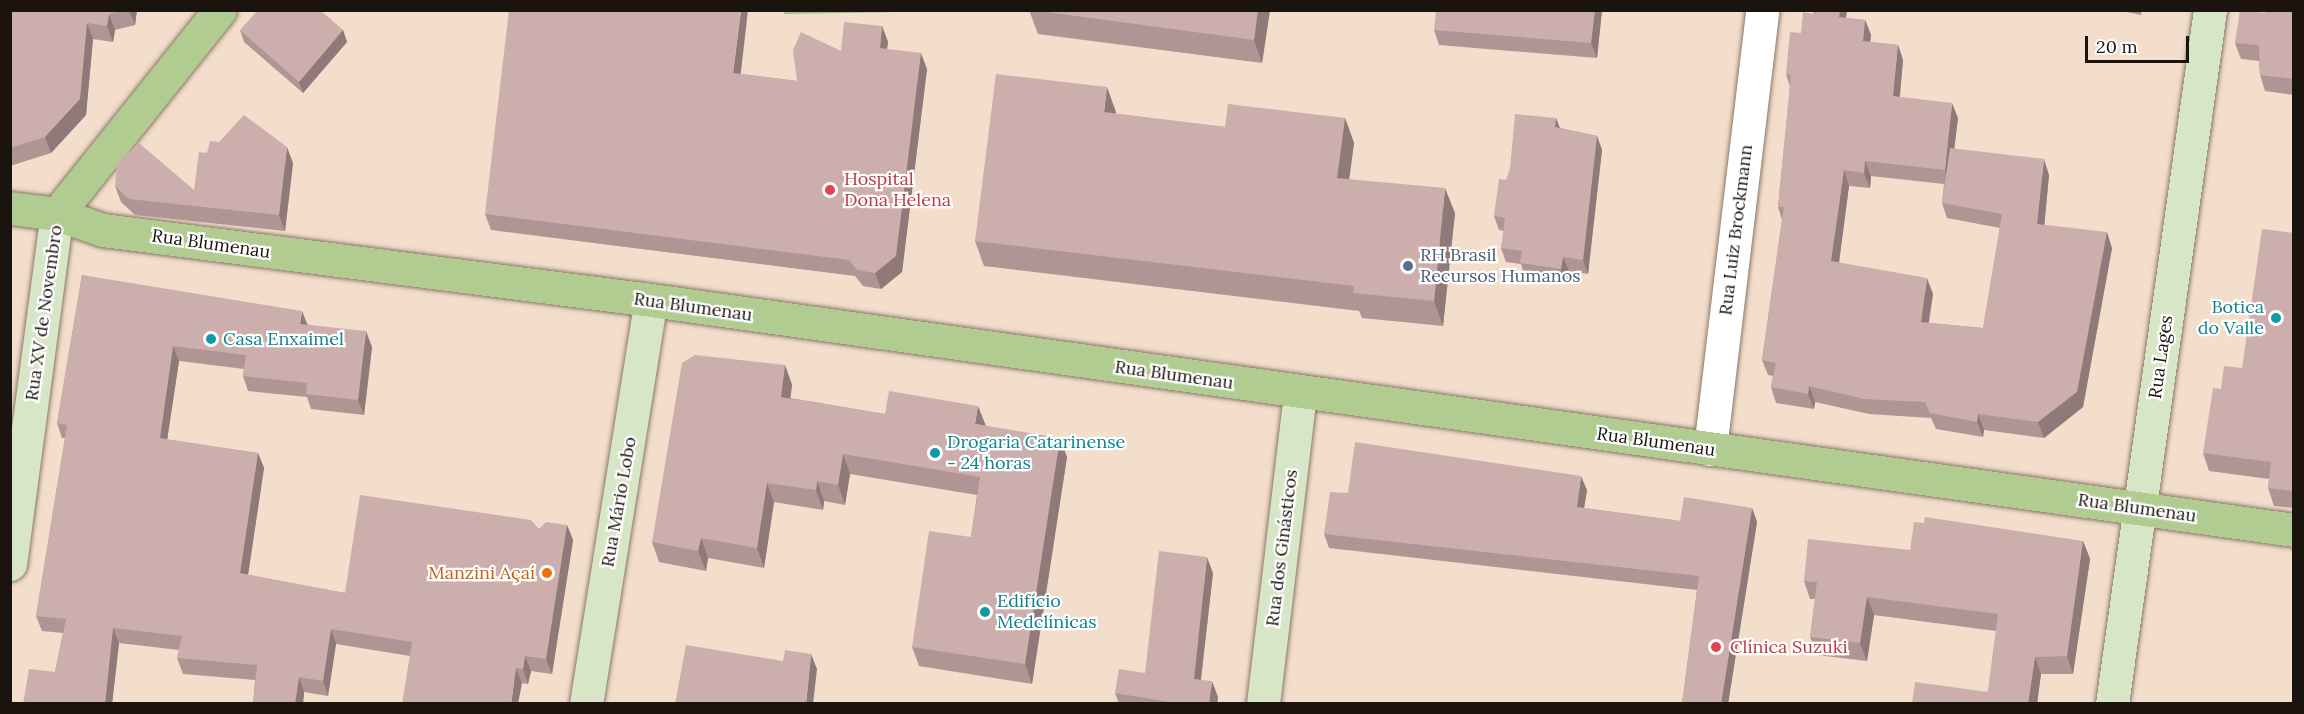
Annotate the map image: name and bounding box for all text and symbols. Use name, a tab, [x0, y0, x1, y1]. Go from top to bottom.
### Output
scale bar	[2088, 24, 2192, 62]
text: 20 m	[2096, 35, 2138, 58]
street label: Rua Luiz Brockmann	[1715, 143, 1757, 317]
place label: Hospital Dona Helena	[844, 169, 951, 212]
marker: Hospital Dona Helena	[821, 181, 839, 199]
street label: Rua XV de Novembro	[21, 224, 67, 402]
street label: Rua Blumenau	[150, 225, 272, 263]
place label: RH Brasil Recursos Humanos	[1420, 245, 1581, 288]
marker: RH Brasil Recursos Humanos	[1401, 259, 1415, 273]
street label: Rua Blumenau	[632, 288, 754, 326]
place label: Botica do Valle	[2198, 297, 2264, 340]
marker: Botica do Valle	[2269, 311, 2283, 325]
street label: Rua Lages	[2144, 314, 2178, 400]
place label: Casa Enxaimel	[223, 328, 344, 350]
marker: Casa Enxaimel	[204, 332, 218, 346]
street label: Rua Blumenau	[1113, 356, 1235, 394]
street label: Rua Blumenau	[1595, 423, 1717, 461]
place label: Drogaria Catarinense - 24 horas	[947, 432, 1125, 474]
street label: Rua Mário Lobo	[597, 435, 641, 569]
marker: Drogaria Catarinense - 24 horas	[928, 446, 942, 460]
street label: Rua dos Ginásticos	[1262, 468, 1302, 628]
street label: Rua Blumenau	[2076, 489, 2198, 527]
place label: Manzini Açaí	[428, 562, 535, 584]
marker: Manzini Açaí	[540, 566, 554, 580]
place label: Edifício Medclínicas	[997, 591, 1097, 634]
marker: Edifício Medclínicas	[978, 605, 992, 619]
place label: Clínica Suzuki	[1730, 636, 1848, 658]
marker: Clínica Suzuki	[1707, 638, 1725, 656]

